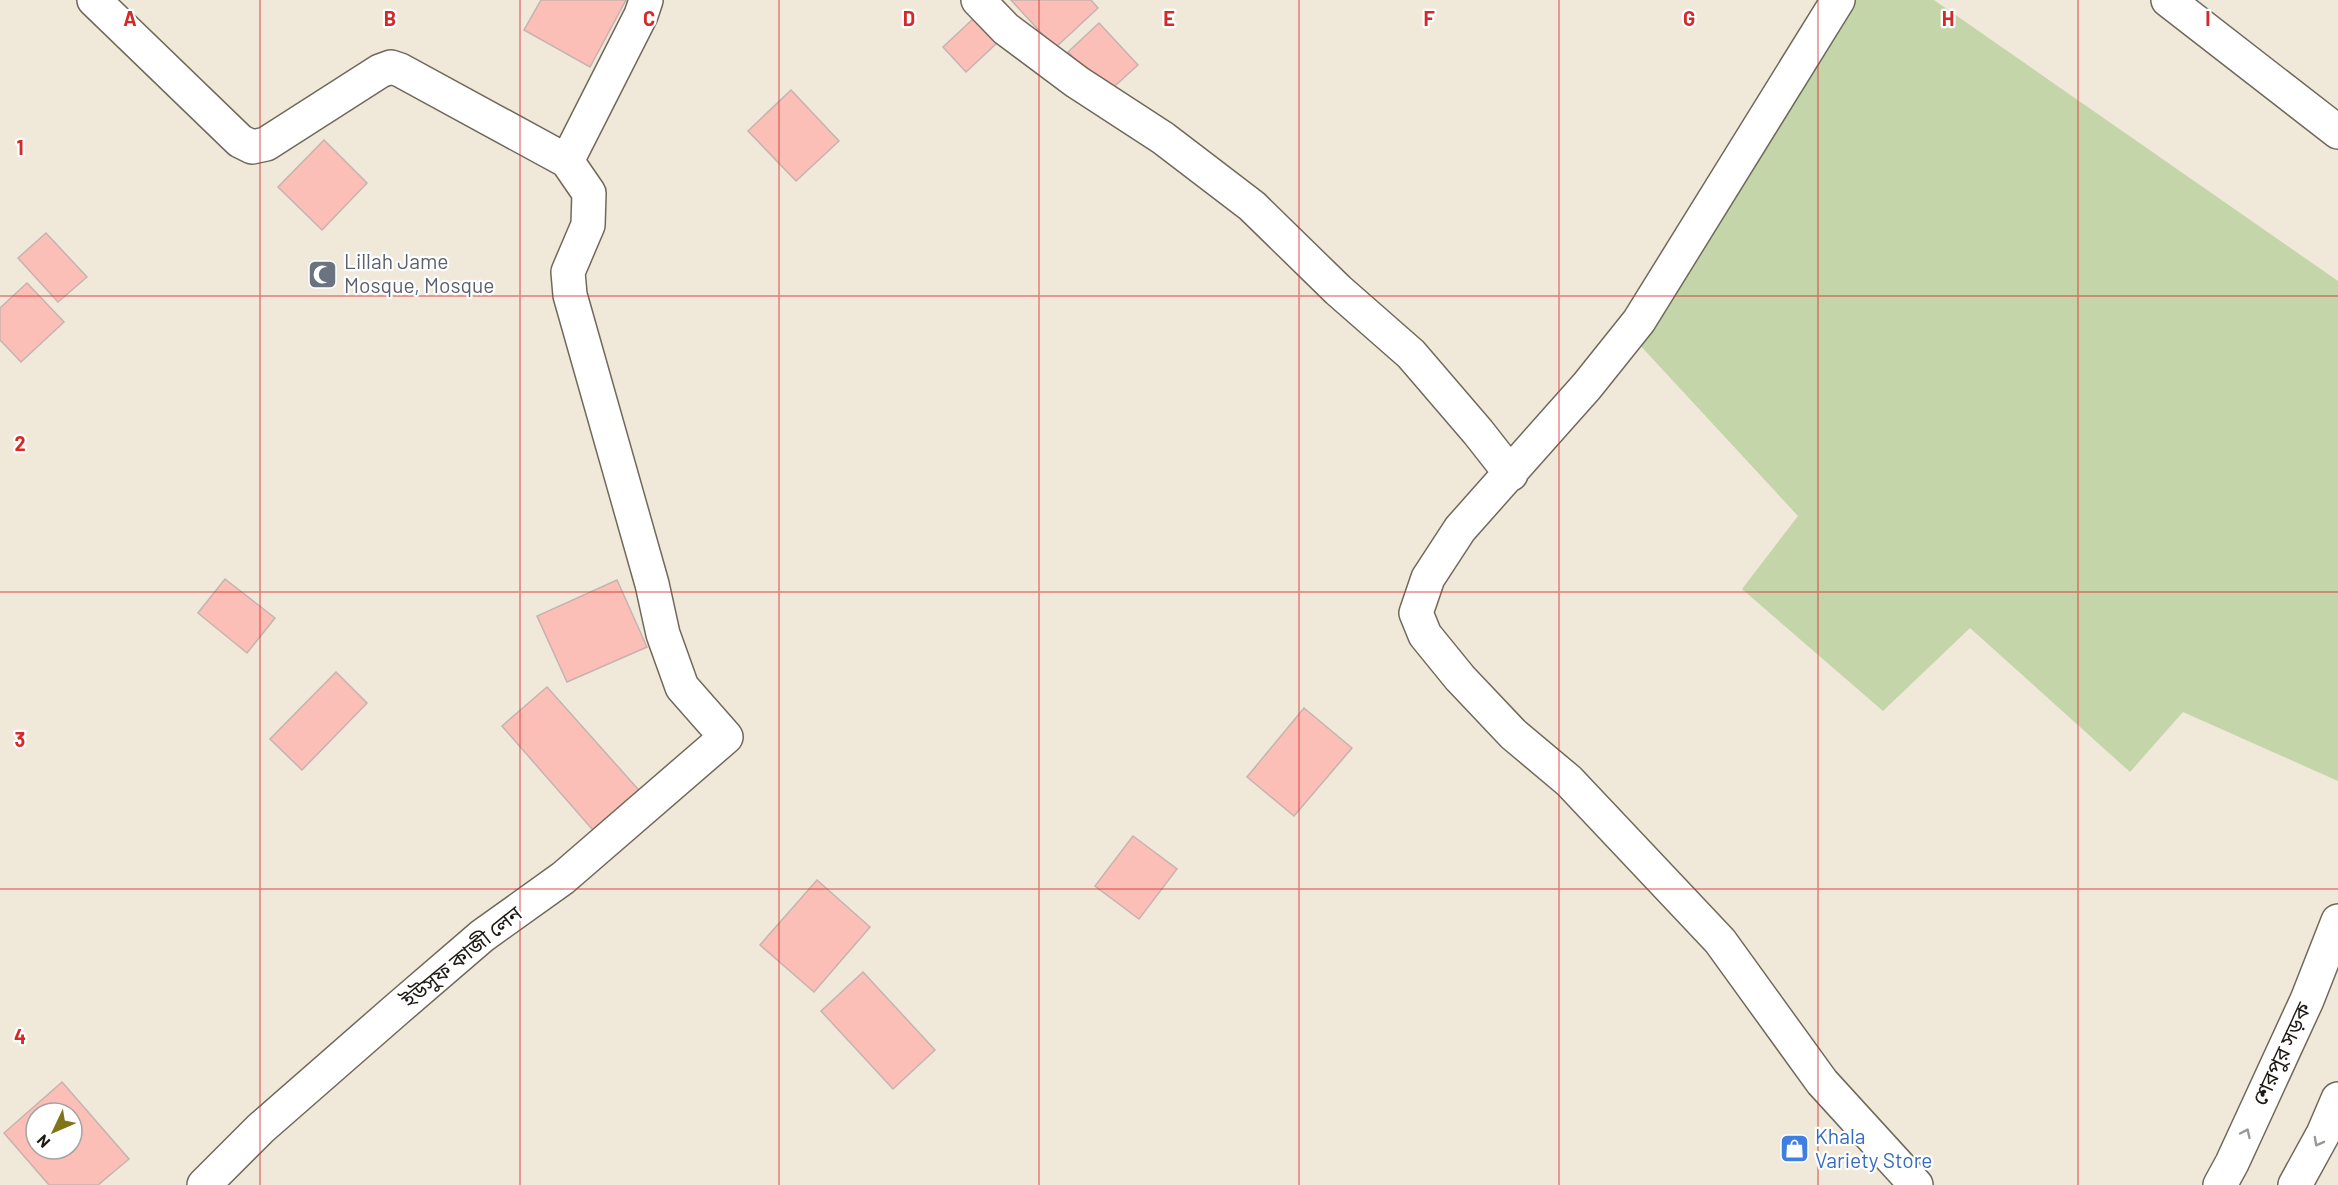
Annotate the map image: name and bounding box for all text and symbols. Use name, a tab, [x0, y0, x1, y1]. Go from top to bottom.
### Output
text: A	[123, 6, 137, 30]
text: B	[384, 6, 396, 30]
text: C	[643, 6, 655, 30]
text: D	[903, 6, 915, 30]
text: E	[1163, 6, 1175, 30]
text: F	[1423, 6, 1435, 30]
text: G	[1683, 6, 1695, 30]
text: H	[1942, 6, 1954, 30]
text: I	[2205, 6, 2211, 30]
text: 1	[16, 135, 24, 159]
place label: Lillah Jame Mosque, Mosque	[344, 248, 495, 297]
mosque icon: Lillah Jame Mosque, Mosque	[307, 258, 339, 290]
text: 2	[14, 431, 26, 455]
text: 3	[15, 727, 25, 751]
street label: ইউসুফ কাজী লেন	[395, 900, 527, 1013]
street label: শেরপুর সড়ক	[2246, 997, 2317, 1109]
text: 4	[14, 1024, 26, 1048]
north arrow	[24, 1101, 84, 1161]
place label: Khala Variety Store	[1815, 1123, 1932, 1172]
one-way arrow	[2238, 1128, 2250, 1139]
text: N	[32, 1131, 53, 1152]
shop icon: Khala Variety Store	[1778, 1133, 1810, 1165]
one-way arrow	[2314, 1136, 2325, 1147]

